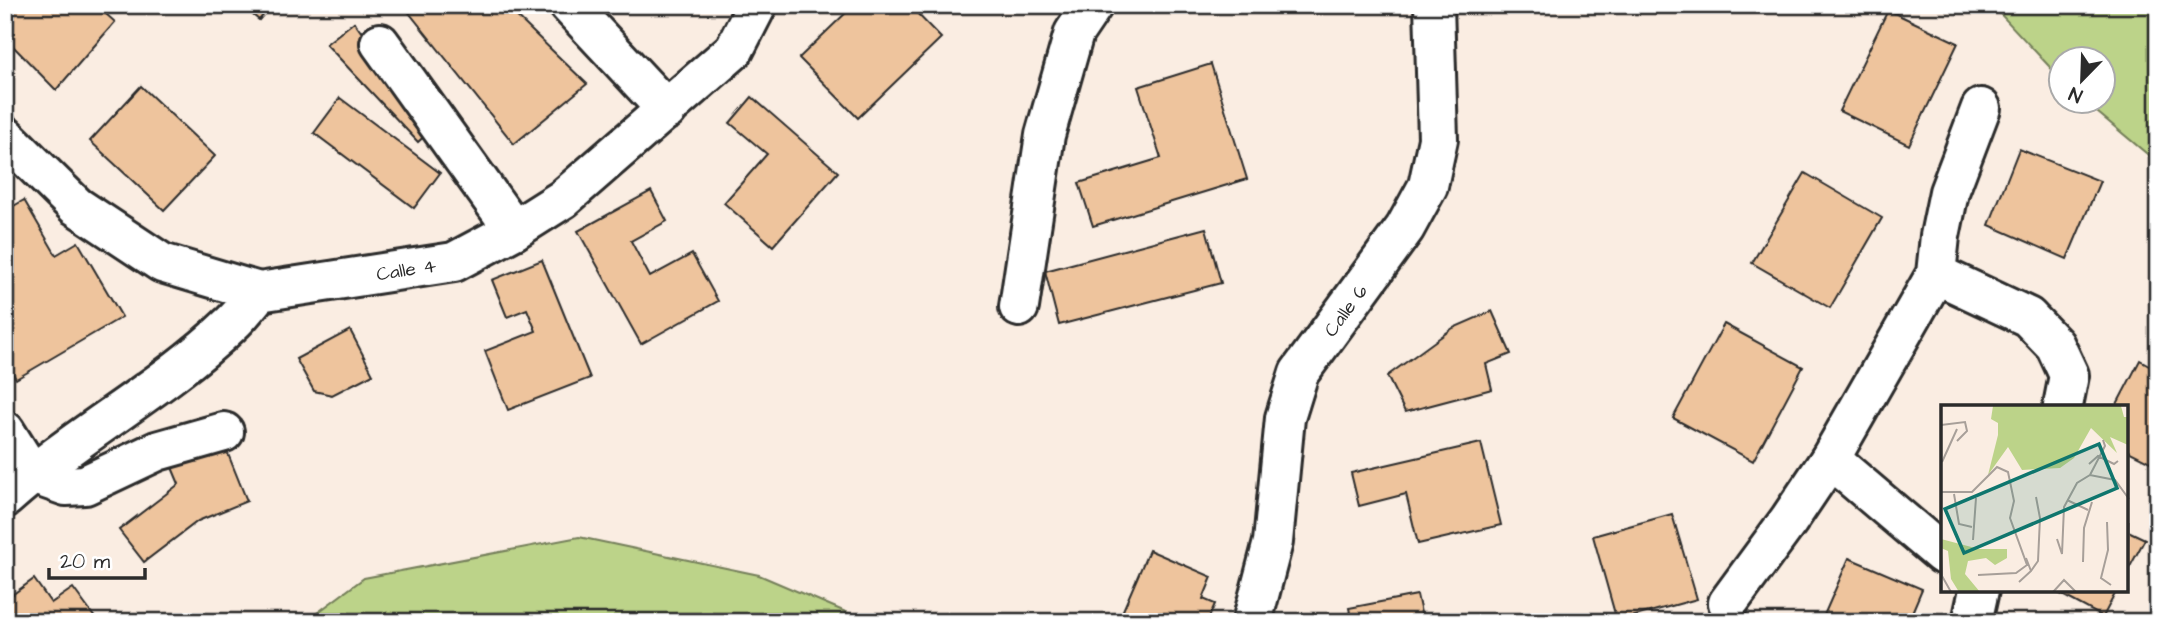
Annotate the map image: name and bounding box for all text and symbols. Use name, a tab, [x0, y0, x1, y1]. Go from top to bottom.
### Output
north arrow	[2048, 46, 2118, 116]
text: N	[2065, 79, 2087, 109]
street label: Calle 4	[375, 252, 438, 289]
street label: Calle 6	[1318, 279, 1374, 343]
inset map	[1941, 405, 2128, 592]
scale bar	[49, 536, 145, 580]
text: 20 m	[60, 547, 111, 576]

